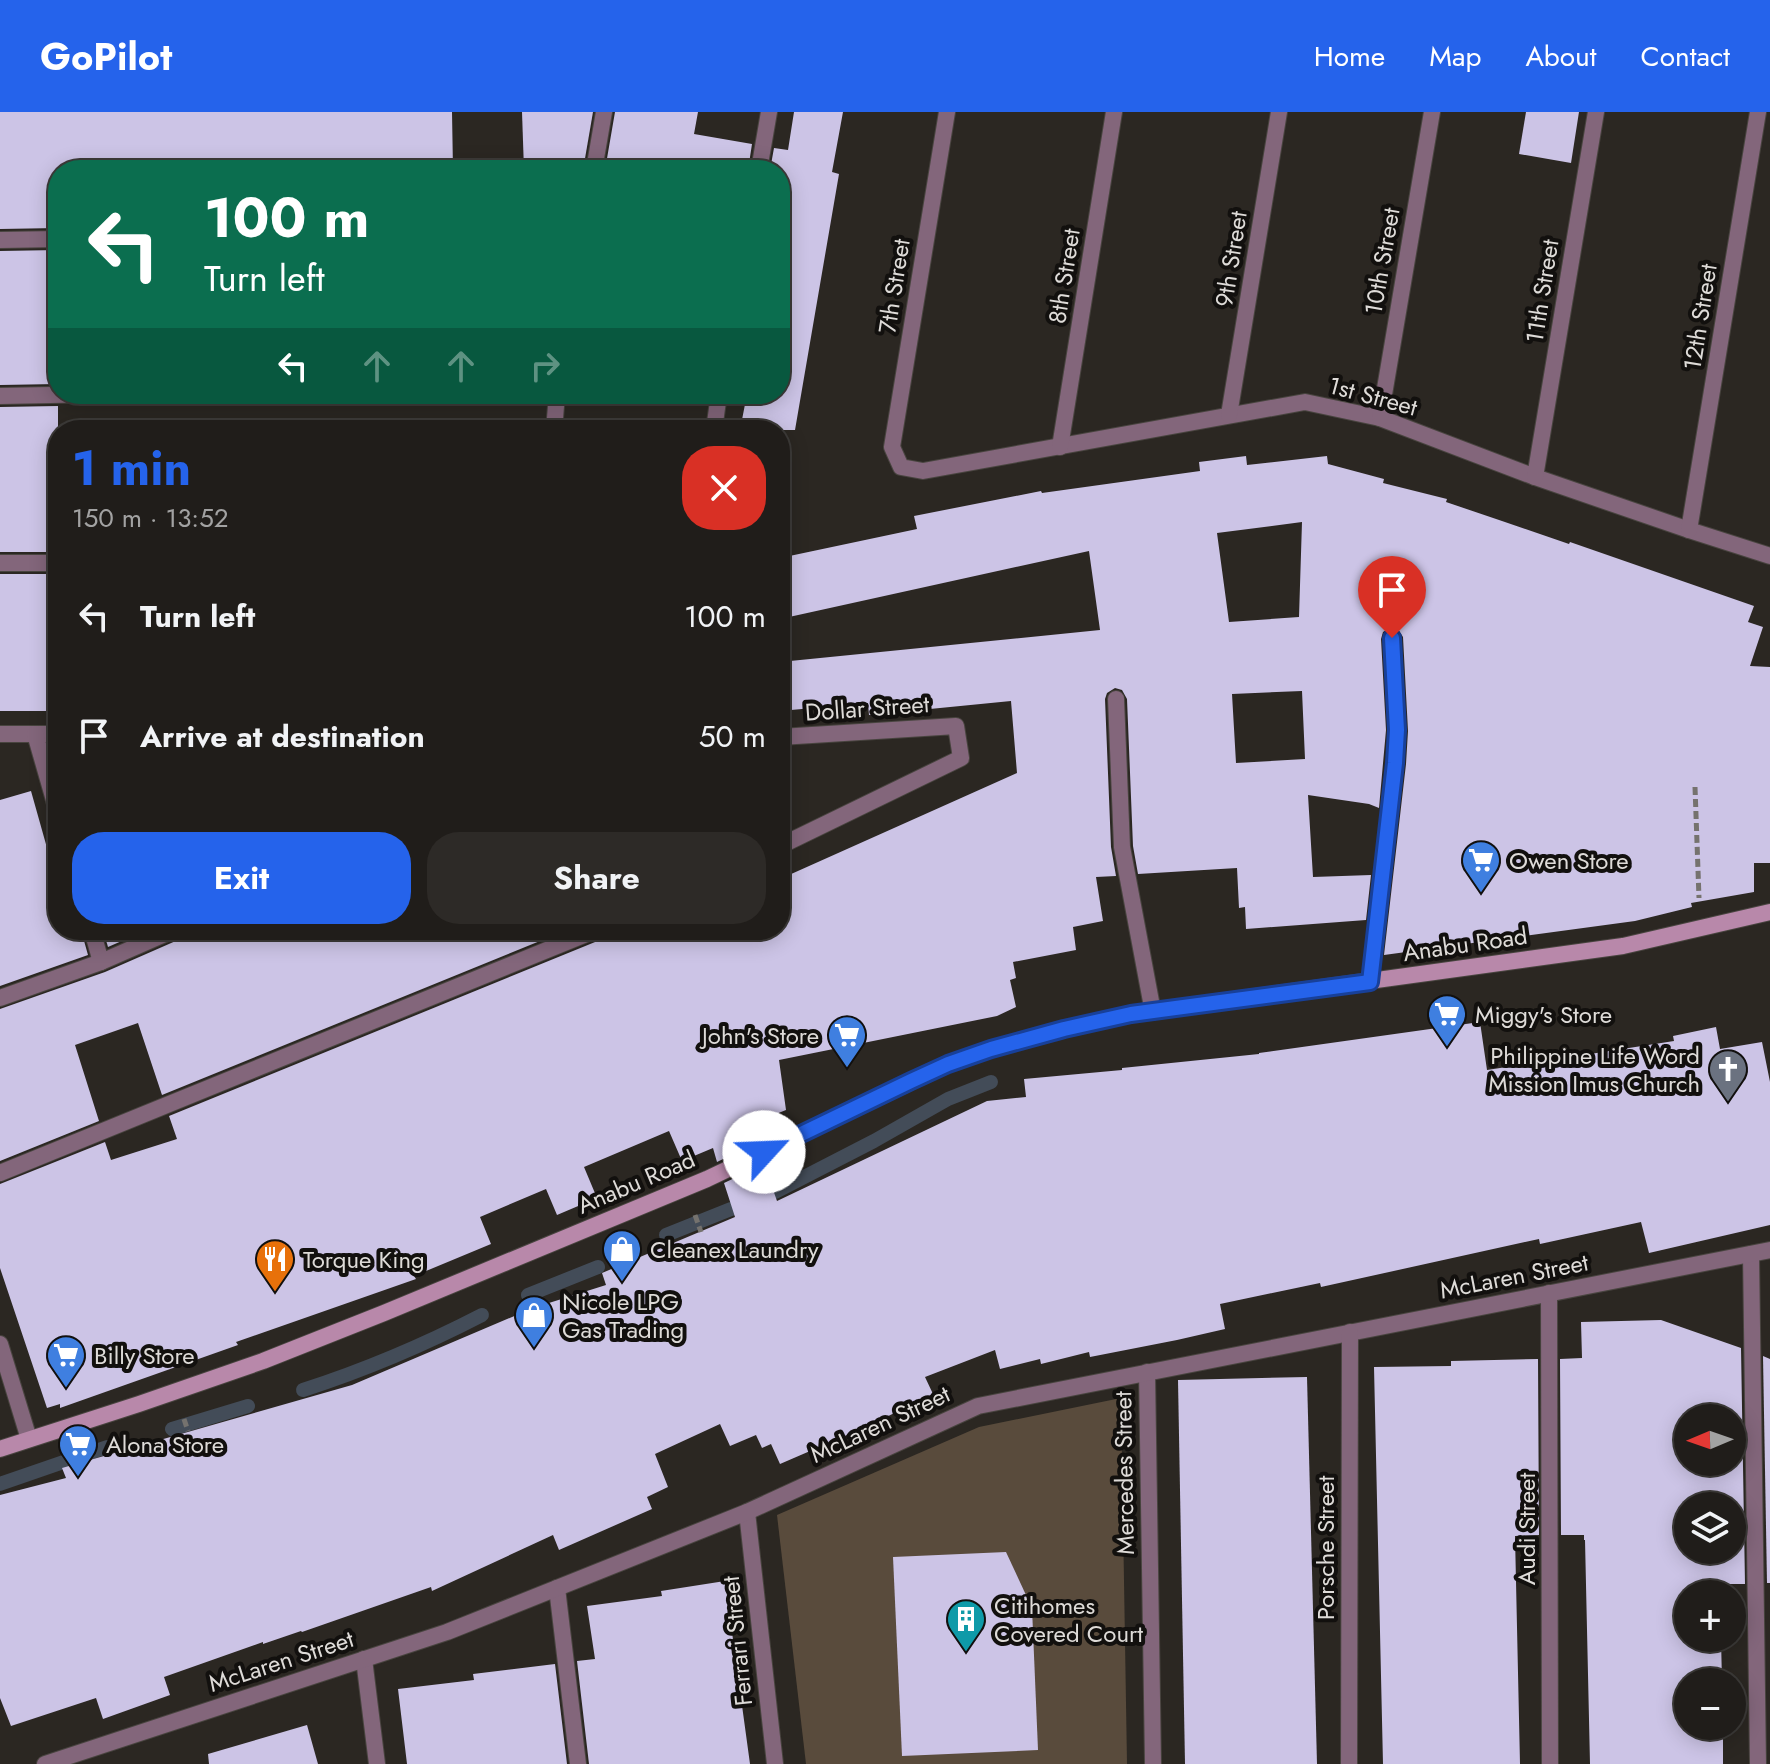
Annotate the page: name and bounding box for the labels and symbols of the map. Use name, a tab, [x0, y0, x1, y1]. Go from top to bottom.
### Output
street label: 10th Street	[1355, 205, 1409, 317]
street label: 9th Street	[1206, 208, 1256, 309]
street label: 8th Street	[1039, 226, 1089, 326]
street label: 7th Street	[869, 236, 919, 336]
street label: 11th Street	[1517, 236, 1567, 345]
street label: 12th Street	[1674, 261, 1726, 373]
street label: 1st Street	[1325, 367, 1422, 425]
pin	[1358, 556, 1426, 638]
street label: Dollar Street	[804, 686, 931, 730]
supermarket icon: Owen Store	[1460, 839, 1502, 894]
place label: Owen Store	[1509, 843, 1629, 878]
street label: Anabu Road	[1401, 918, 1529, 970]
supermarket icon: Miggy's Store	[1426, 993, 1468, 1048]
place label: Miggy's Store	[1475, 997, 1612, 1032]
supermarket icon: John's Store	[826, 1014, 868, 1069]
place label: John's Store	[699, 1018, 819, 1053]
place label: Philippine Life Word Mission Imus Church	[1488, 1038, 1700, 1101]
church icon: Philippine Life Word Mission Imus Church	[1707, 1048, 1749, 1103]
position arrow	[722, 1110, 806, 1194]
street label: Anabu Road	[572, 1141, 700, 1223]
shop icon: Cleanex Laundry	[601, 1228, 643, 1283]
place label: Cleanex Laundry	[650, 1232, 819, 1267]
restaurant icon: Torque King	[254, 1238, 296, 1293]
place label: Torque King	[303, 1242, 425, 1277]
street label: McLaren Street	[1437, 1244, 1591, 1308]
place label: Nicole LPG Gas Trading	[562, 1284, 684, 1347]
shop icon: Nicole LPG Gas Trading	[513, 1294, 555, 1349]
supermarket icon: Billy Store	[45, 1334, 87, 1389]
place label: Billy Store	[94, 1338, 195, 1373]
street label: McLaren Street	[804, 1376, 956, 1472]
street label: Mercedes Street	[1105, 1391, 1143, 1555]
north arrow	[1674, 1404, 1746, 1476]
supermarket icon: Alona Store	[57, 1423, 99, 1478]
place label: Alona Store	[106, 1427, 224, 1462]
street label: Audi Street	[1509, 1473, 1544, 1585]
street label: Porsche Street	[1308, 1476, 1343, 1620]
street label: Ferrari Street	[713, 1574, 761, 1708]
place label: Citihomes Covered Court	[994, 1588, 1143, 1651]
building icon: Citihomes Covered Court	[945, 1598, 987, 1653]
street label: McLaren Street	[204, 1621, 358, 1701]

